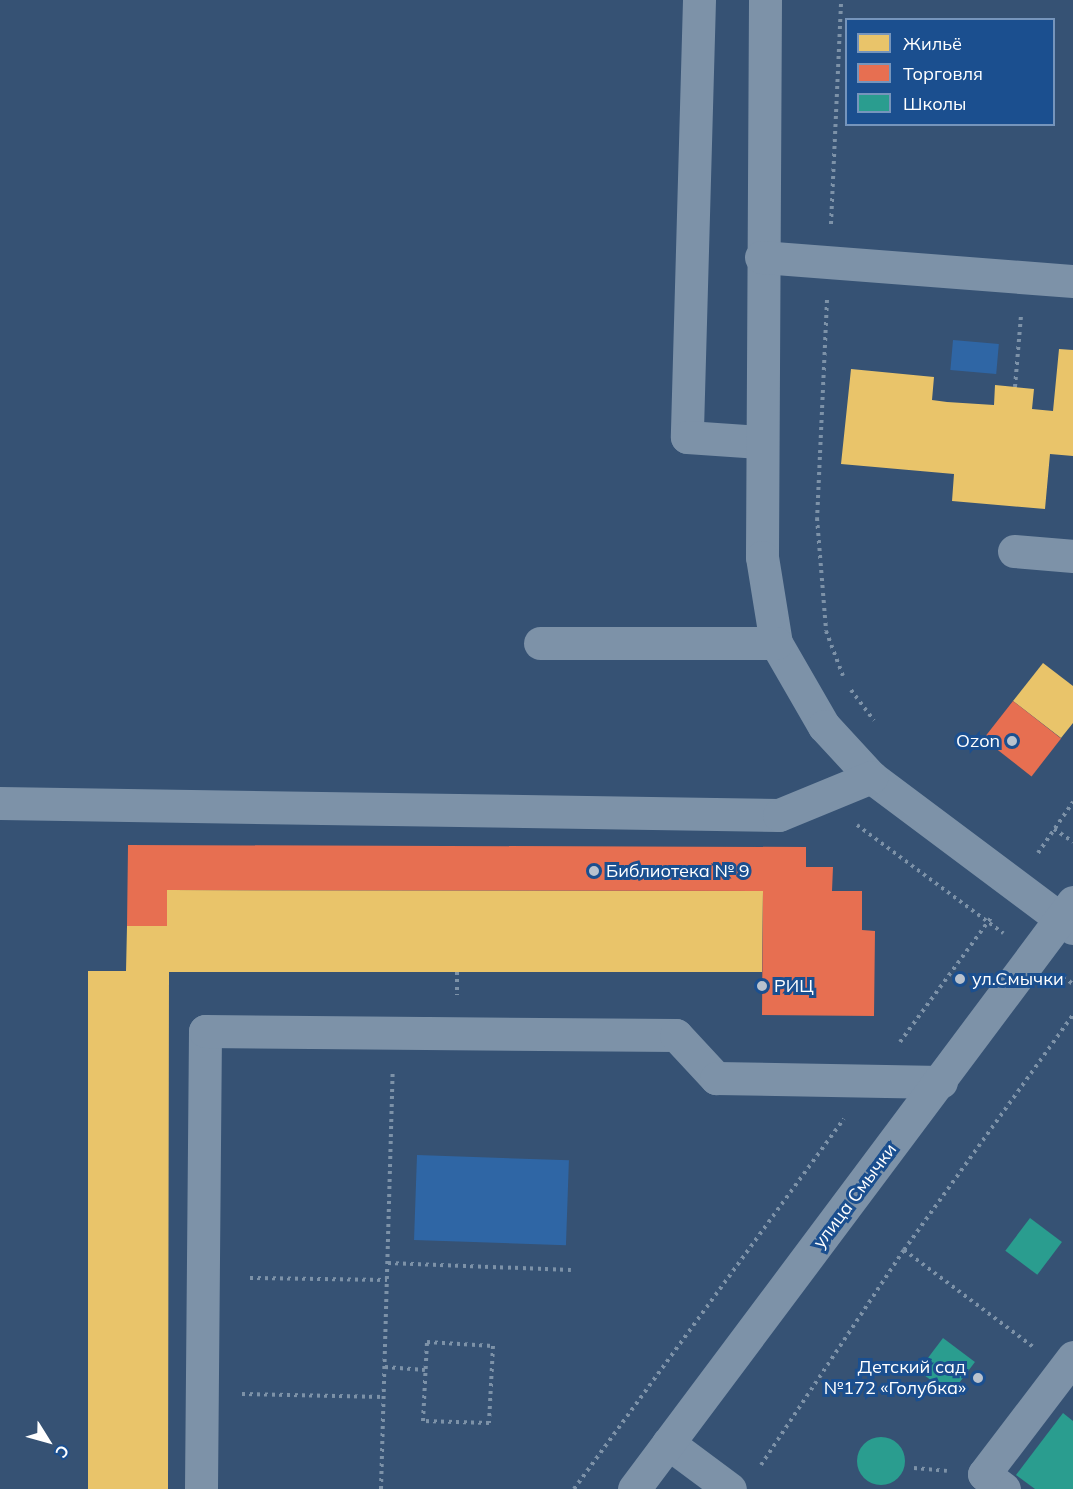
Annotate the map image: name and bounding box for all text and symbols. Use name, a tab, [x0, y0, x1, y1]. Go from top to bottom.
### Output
legend	[845, 18, 1055, 126]
text: Жильё	[903, 32, 962, 55]
text: Торговля	[903, 62, 983, 85]
text: Школы	[903, 92, 966, 115]
place label: Ozon	[956, 730, 1000, 752]
marker: Ozon	[1005, 734, 1019, 748]
place label: Библиотека № 9	[606, 860, 749, 882]
marker: Библиотека № 9	[587, 864, 601, 878]
place label: ул.Смычки	[972, 968, 1064, 990]
marker: ул.Смычки	[953, 972, 967, 986]
place label: РИЦ	[774, 975, 814, 997]
marker: РИЦ	[755, 979, 769, 993]
street label: улица Смычки	[809, 1139, 901, 1253]
place label: Детский сад №172 «Голубка»	[824, 1357, 966, 1400]
marker: Детский сад №172 «Голубка»	[971, 1371, 985, 1385]
north arrow	[18, 1411, 78, 1471]
text: С	[51, 1441, 74, 1462]

